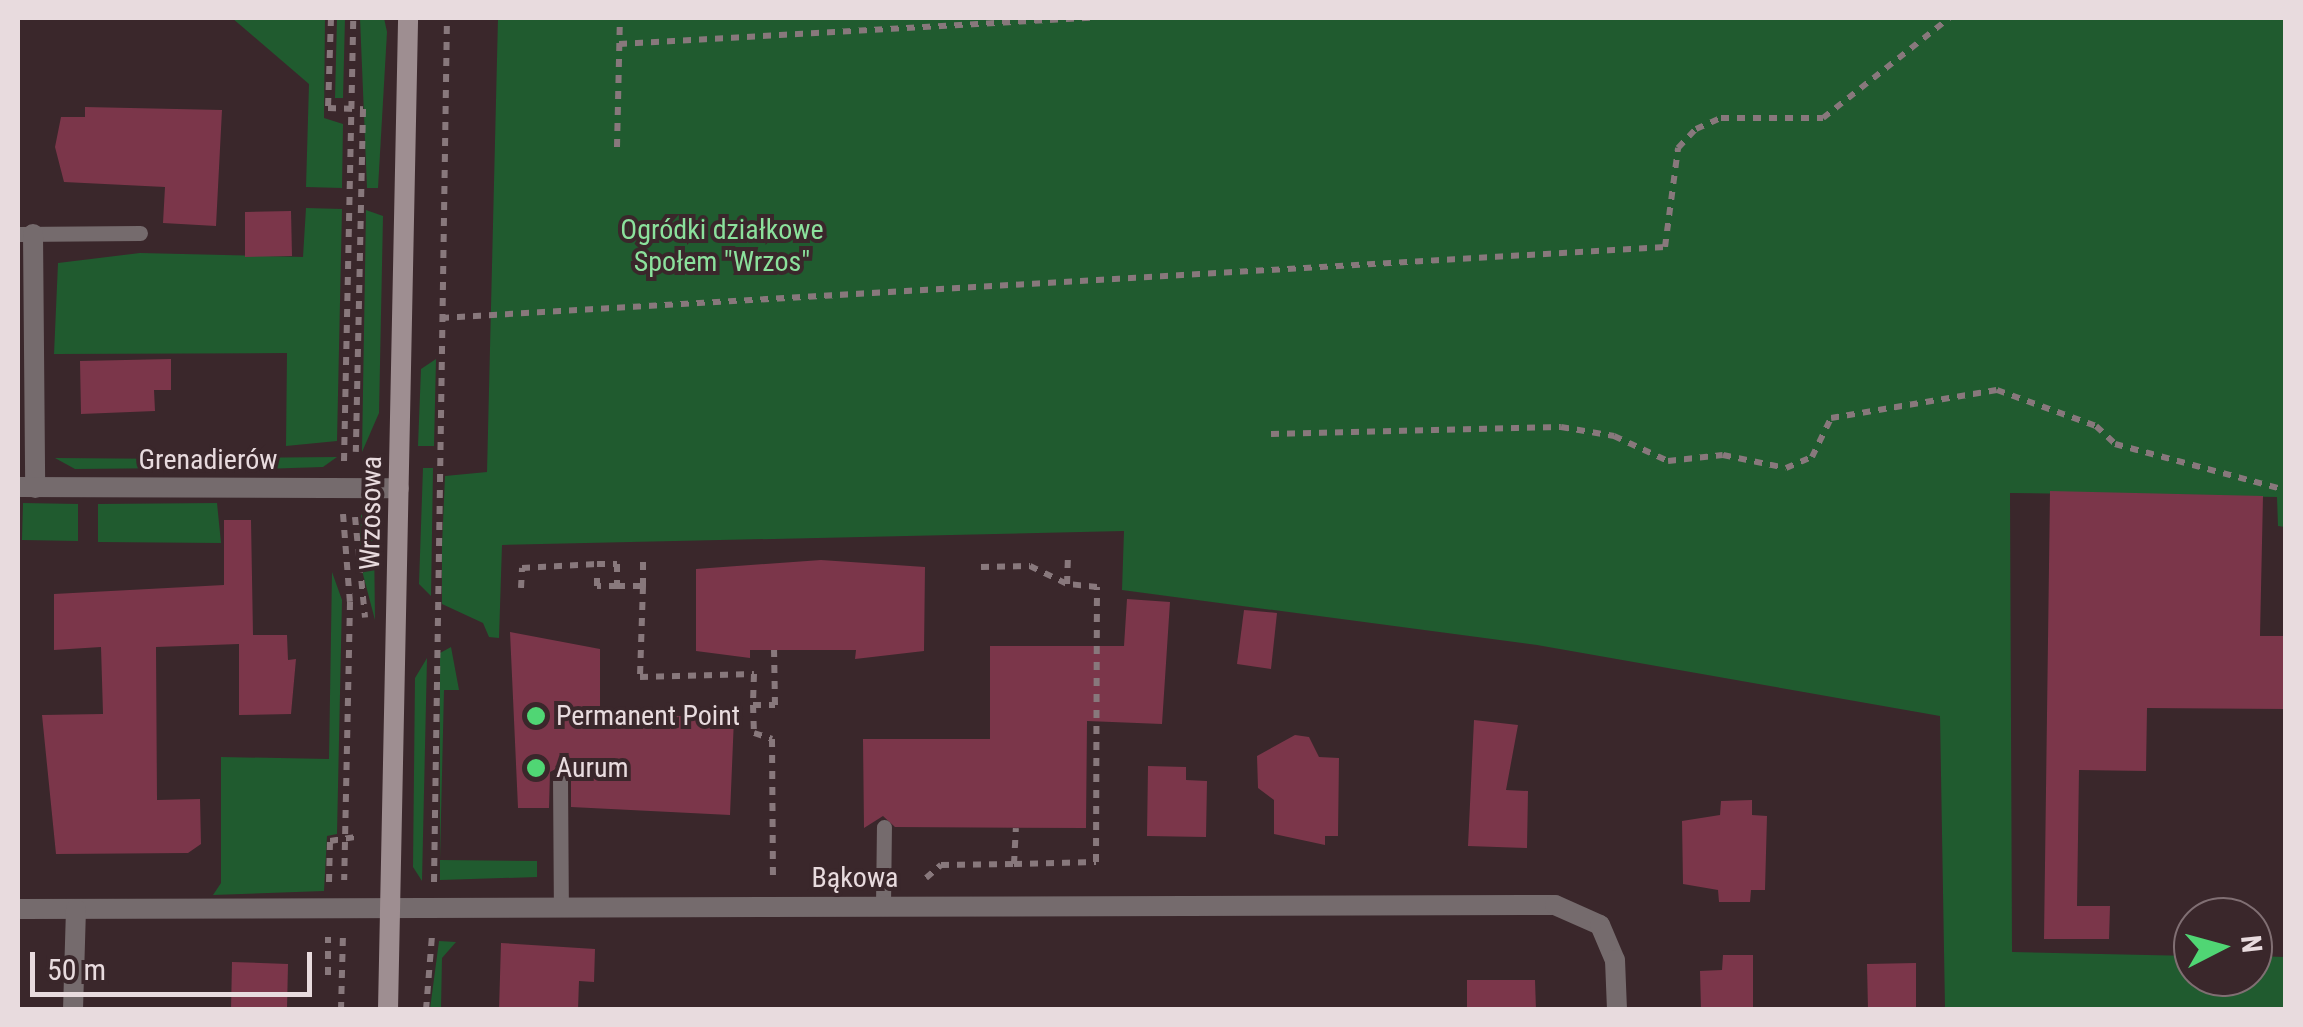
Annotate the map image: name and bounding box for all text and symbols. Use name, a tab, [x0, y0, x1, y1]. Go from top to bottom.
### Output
park label: Ogródki działkowe Społem "Wrzos"	[620, 213, 824, 279]
street label: Grenadierów	[139, 443, 277, 477]
street label: Wrzosowa	[353, 456, 389, 570]
place label: Permanent Point	[556, 699, 740, 733]
marker: Permanent Point	[525, 705, 547, 727]
place label: Aurum	[556, 751, 629, 785]
marker: Aurum	[525, 757, 547, 779]
street label: Bąkowa	[812, 861, 898, 895]
north arrow	[2173, 897, 2273, 997]
scale bar	[35, 932, 318, 994]
text: N	[2234, 934, 2269, 954]
text: 50 m	[47, 952, 106, 987]

